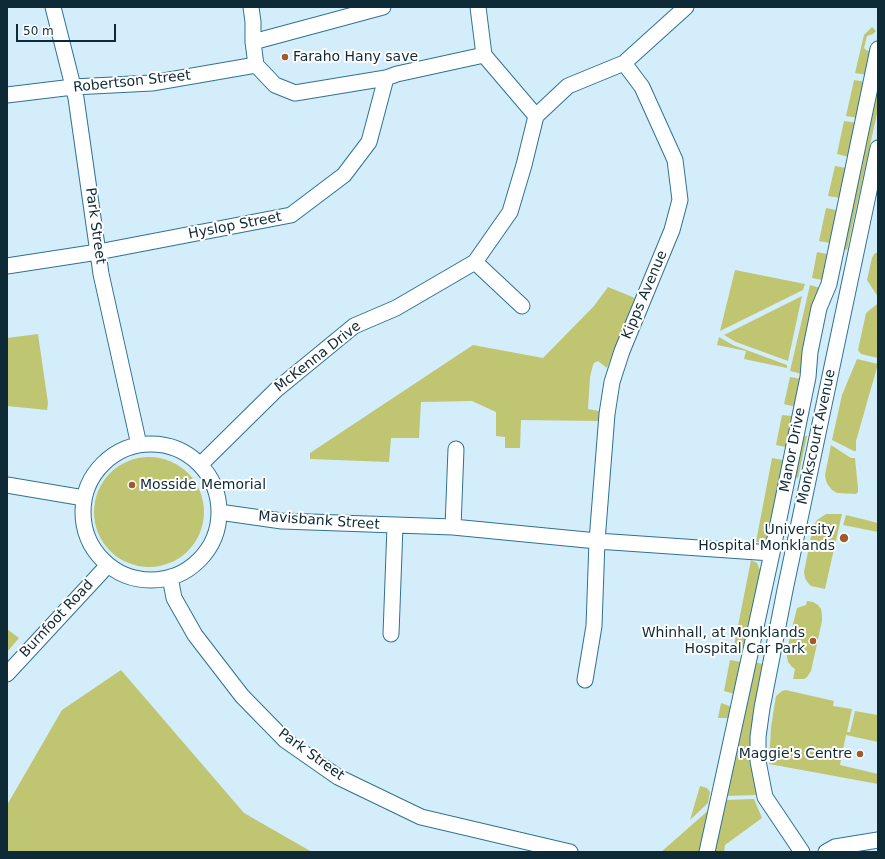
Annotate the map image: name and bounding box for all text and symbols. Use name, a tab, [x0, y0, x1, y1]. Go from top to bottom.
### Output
scale bar	[18, 16, 118, 42]
text: 50 m	[23, 24, 54, 38]
place label: Faraho Hany save	[293, 49, 418, 65]
marker: Faraho Hany save	[280, 52, 290, 62]
street label: Robertson Street	[72, 67, 192, 97]
street label: Park Street	[81, 187, 109, 265]
street label: Hyslop Street	[187, 209, 283, 243]
street label: Kipps Avenue	[619, 248, 671, 342]
street label: McKenna Drive	[271, 318, 365, 396]
street label: Monkscourt Avenue	[794, 368, 840, 506]
street label: Manor Drive	[777, 406, 809, 494]
place label: Mosside Memorial	[140, 477, 266, 493]
marker: Mosside Memorial	[127, 480, 137, 490]
street label: Mavisbank Street	[258, 508, 380, 534]
place label: University Hospital Monklands	[698, 522, 835, 554]
marker: University Hospital Monklands	[838, 532, 850, 544]
street label: Burnfoot Road	[17, 577, 97, 661]
place label: Whinhall, at Monklands Hospital Car Park	[642, 625, 805, 658]
marker: Whinhall, at Monklands Hospital Car Park	[808, 636, 818, 646]
street label: Park Street	[275, 726, 347, 784]
place label: Maggie's Centre	[739, 746, 852, 762]
marker: Maggie's Centre	[855, 749, 865, 759]

